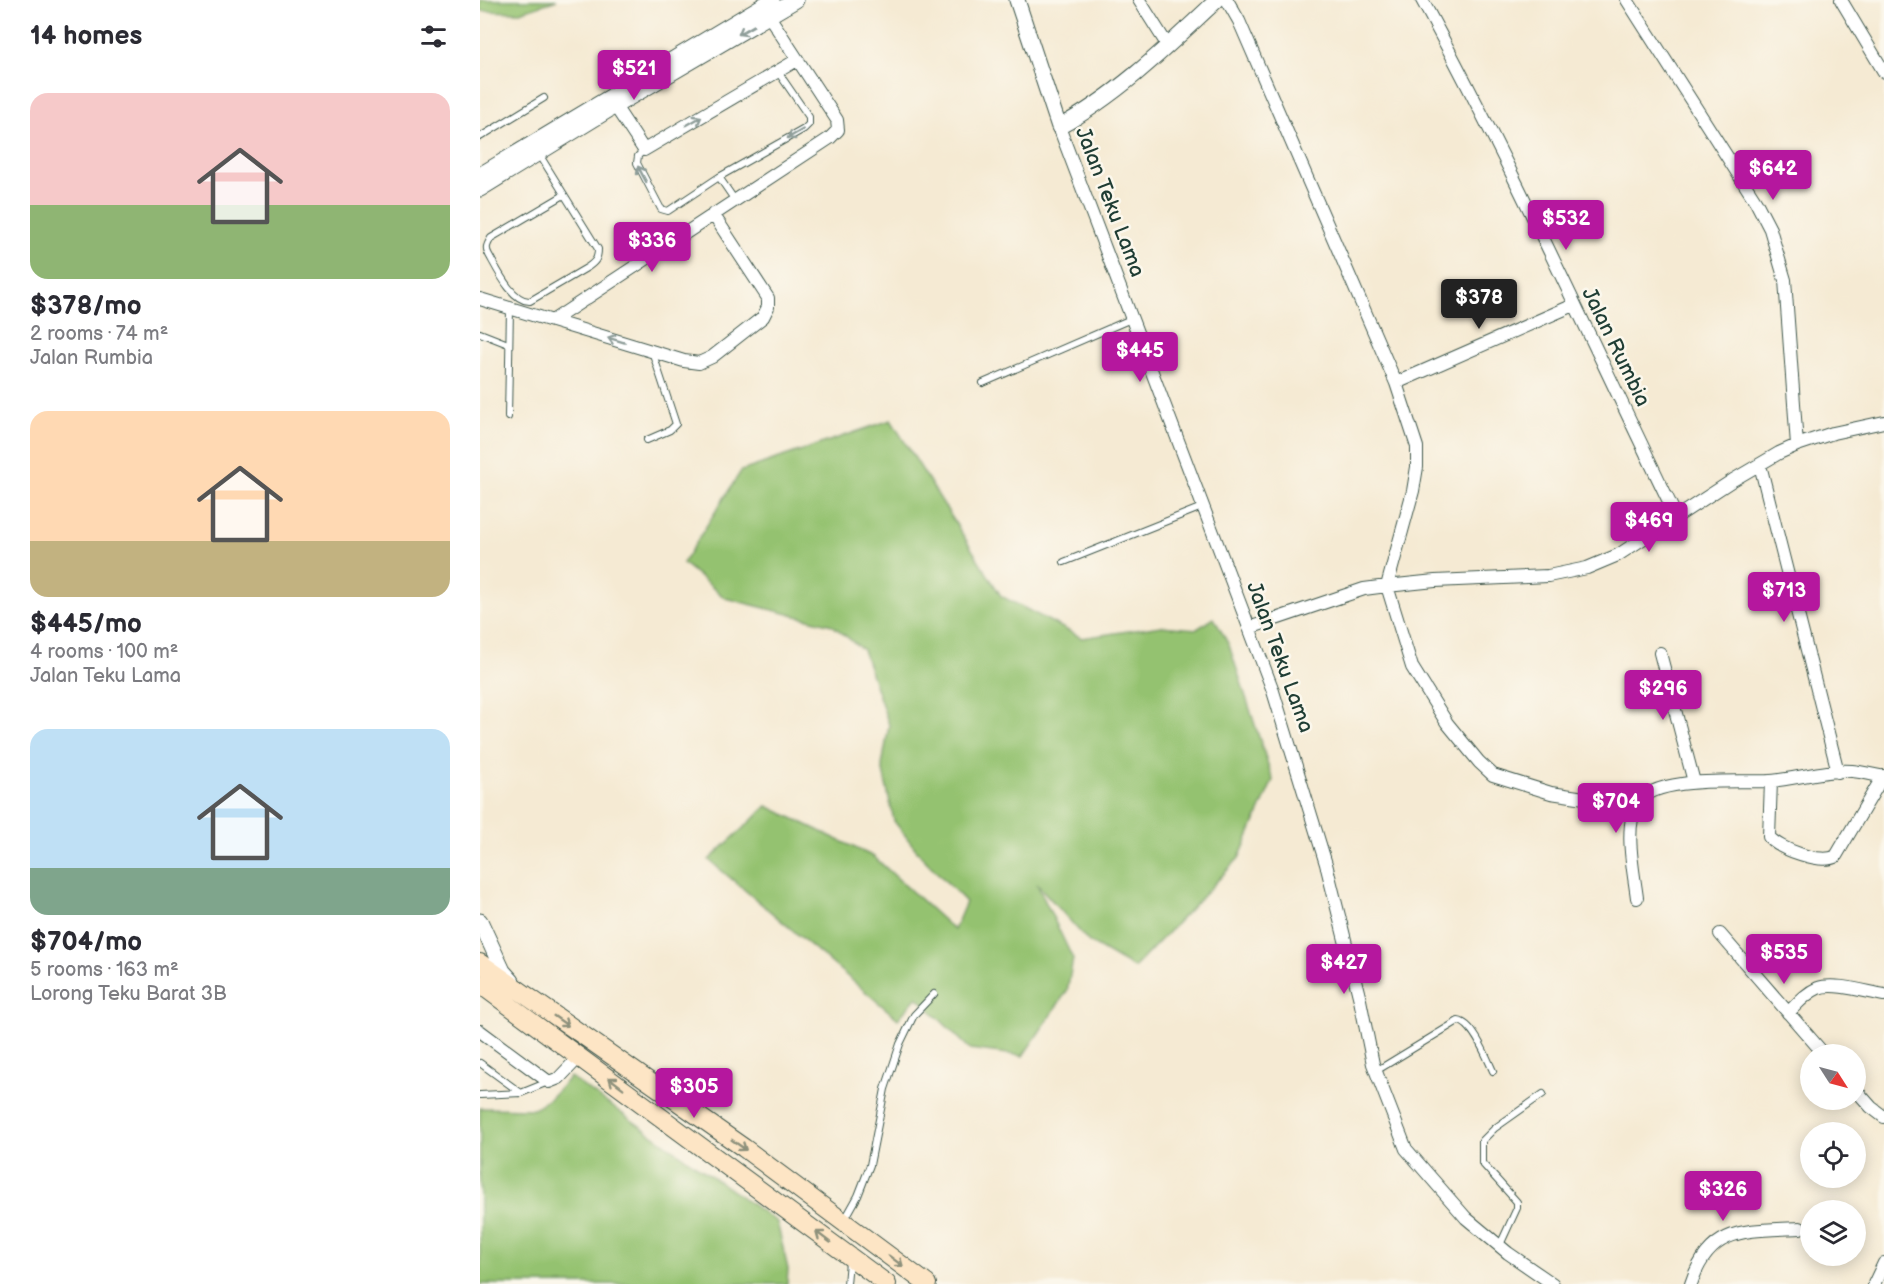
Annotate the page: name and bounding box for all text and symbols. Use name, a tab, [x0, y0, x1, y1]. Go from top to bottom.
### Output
icon: filters	[417, 20, 450, 53]
text: 14 homes	[30, 21, 142, 52]
one-way arrow	[738, 24, 755, 36]
pin: $521	[598, 50, 670, 101]
text: $521	[612, 57, 656, 81]
one-way arrow	[685, 114, 702, 126]
street label: Jalan Teku Lama	[1070, 123, 1150, 281]
one-way arrow	[787, 128, 804, 140]
icon: home	[186, 132, 294, 240]
pin: $642	[1737, 150, 1809, 201]
text: $642	[1748, 157, 1798, 181]
one-way arrow	[636, 165, 648, 183]
pin: $532	[1530, 200, 1602, 251]
text: $532	[1542, 207, 1590, 231]
pin: $336	[616, 222, 688, 273]
text: $336	[628, 229, 676, 253]
pin: $378	[1443, 279, 1515, 330]
street label: Jalan Rumbia	[1576, 283, 1656, 411]
text: $378	[1455, 286, 1503, 310]
text: $378/mo	[30, 291, 141, 322]
text: 2 rooms · 74 m²	[30, 322, 168, 346]
pin: $445	[1104, 332, 1176, 383]
one-way arrow	[607, 334, 626, 345]
text: $445	[1116, 339, 1164, 363]
text: Jalan Rumbia	[30, 346, 153, 370]
icon: home	[186, 450, 294, 558]
pin: $469	[1613, 502, 1685, 553]
text: $469	[1625, 509, 1673, 533]
pin: $713	[1748, 572, 1820, 623]
street label: Jalan Teku Lama	[1241, 578, 1319, 736]
text: $713	[1762, 579, 1806, 603]
text: $445/mo	[30, 609, 142, 640]
text: 4 rooms · 100 m²	[30, 640, 178, 664]
text: Jalan Teku Lama	[30, 664, 181, 688]
pin: $296	[1627, 670, 1699, 721]
text: $296	[1639, 677, 1688, 701]
icon: home	[186, 768, 294, 876]
pin: $704	[1580, 783, 1652, 834]
text: $704	[1592, 790, 1640, 814]
text: $704/mo	[30, 927, 142, 958]
pin: $535	[1748, 934, 1820, 985]
text: $535	[1760, 941, 1808, 965]
pin: $427	[1308, 944, 1380, 995]
text: $427	[1320, 951, 1368, 975]
text: 5 rooms · 163 m²	[30, 958, 179, 982]
text: Lorong Teku Barat 3B	[30, 982, 227, 1006]
one-way arrow	[553, 1015, 569, 1028]
north arrow	[1800, 1044, 1866, 1110]
map controls	[1800, 1044, 1866, 1266]
pin: $305	[658, 1068, 730, 1119]
text: $305	[670, 1075, 718, 1099]
one-way arrow	[608, 1077, 624, 1090]
button: locate	[1800, 1122, 1866, 1188]
one-way arrow	[730, 1139, 746, 1151]
pin: $326	[1687, 1171, 1759, 1222]
text: $326	[1699, 1178, 1747, 1202]
button: layers	[1800, 1200, 1866, 1266]
one-way arrow	[815, 1231, 831, 1243]
one-way arrow	[887, 1254, 903, 1267]

